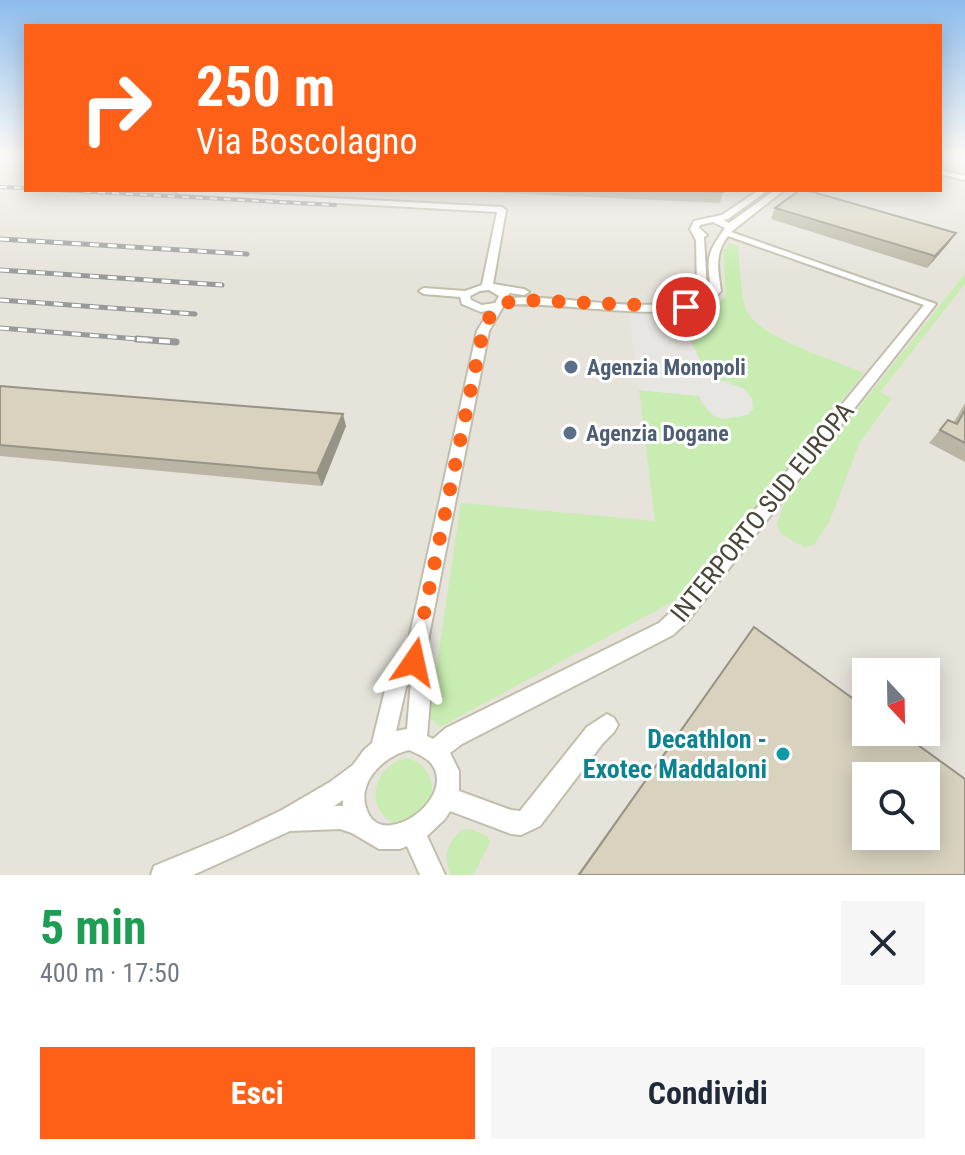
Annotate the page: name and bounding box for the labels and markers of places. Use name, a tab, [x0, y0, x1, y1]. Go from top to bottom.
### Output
pin	[652, 273, 720, 341]
place label: Agenzia Monopoli	[587, 355, 746, 380]
marker: Agenzia Monopoli	[562, 358, 580, 376]
place label: Agenzia Dogane	[586, 421, 729, 446]
marker: Agenzia Dogane	[561, 424, 579, 442]
place label: Decathlon - Exotec Maddaloni	[583, 724, 767, 784]
marker: Decathlon - Exotec Maddaloni	[774, 745, 792, 763]

